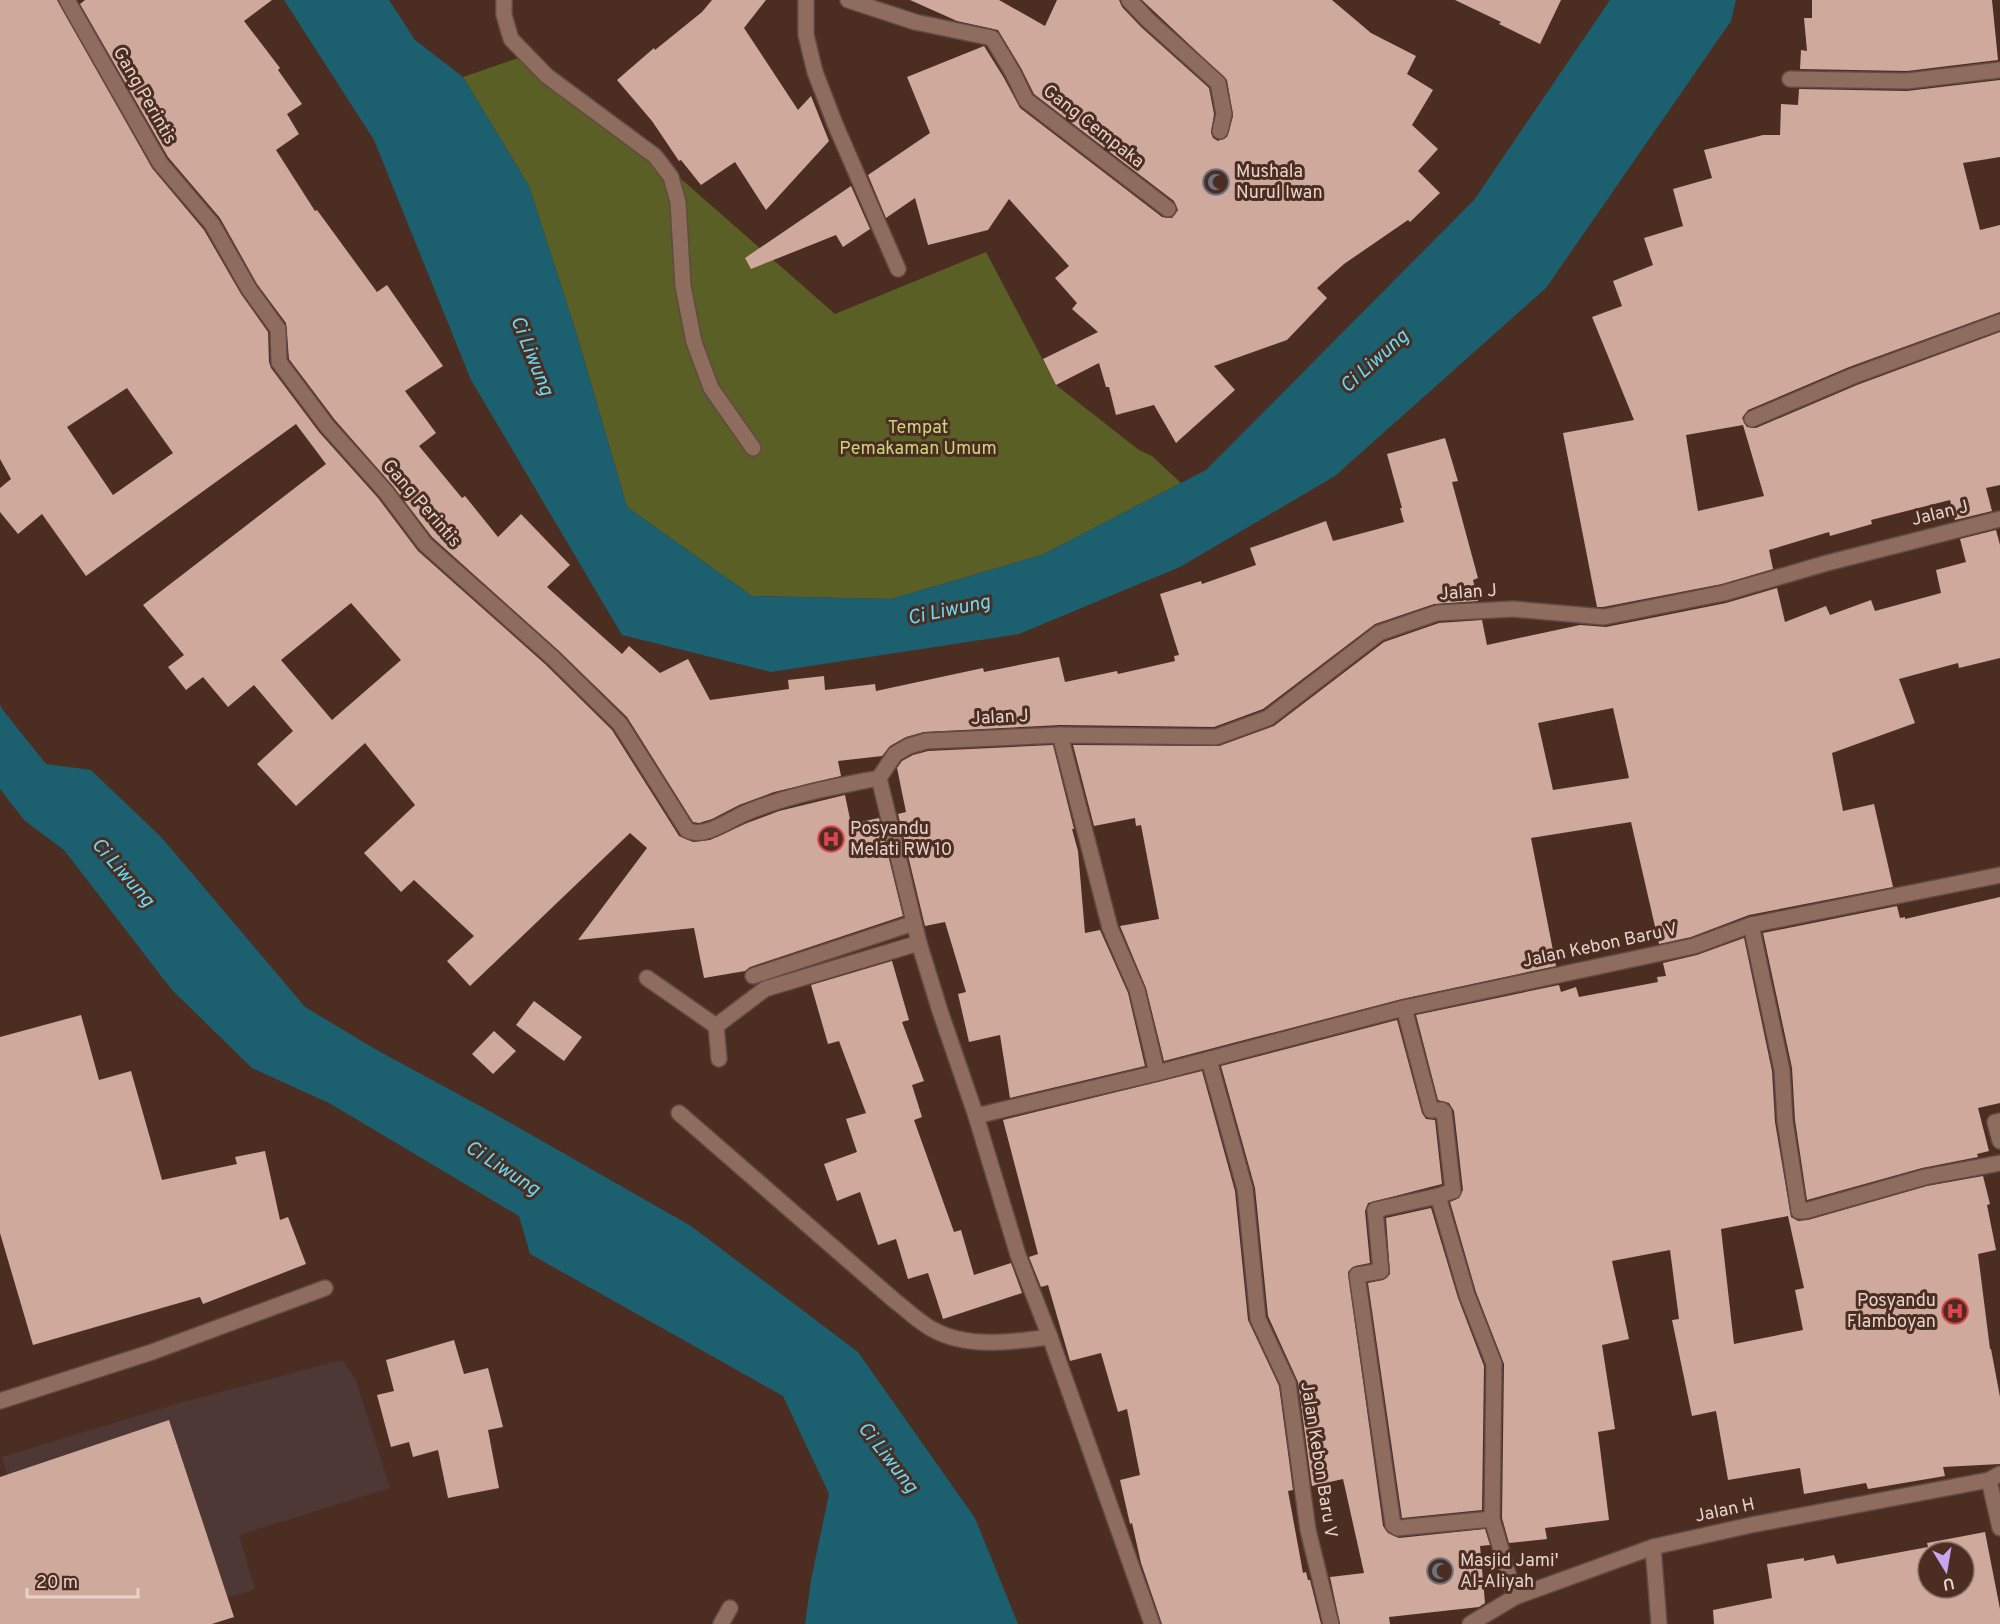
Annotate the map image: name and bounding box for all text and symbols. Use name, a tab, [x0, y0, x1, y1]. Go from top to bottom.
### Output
street label: Gang Perintis	[107, 43, 181, 149]
street label: Gang Cempaka	[1038, 80, 1148, 174]
place label: Mushala Nurul Iwan	[1236, 161, 1323, 205]
mosque icon: Mushala Nurul Iwan	[1201, 167, 1231, 197]
water label: Ci Liwung	[503, 312, 559, 401]
water label: Ci Liwung	[1335, 323, 1416, 400]
park label: Tempat Pemakaman Umum	[839, 417, 997, 461]
street label: Gang Perintis	[377, 455, 465, 553]
street label: Jalan J	[1909, 496, 1971, 532]
street label: Jalan J	[1438, 580, 1498, 606]
water label: Ci Liwung	[905, 589, 994, 632]
street label: Jalan J	[970, 705, 1030, 731]
place label: Posyandu Melati RW 10	[850, 818, 952, 862]
hospital icon: Posyandu Melati RW 10	[816, 824, 846, 854]
water label: Ci Liwung	[85, 833, 160, 914]
street label: Jalan Kebon Baru V	[1520, 918, 1680, 974]
water label: Ci Liwung	[460, 1135, 545, 1203]
place label: Posyandu Flamboyan	[1847, 1290, 1936, 1334]
hospital icon: Posyandu Flamboyan	[1940, 1296, 1970, 1326]
street label: Jalan Kebon Baru V	[1294, 1380, 1342, 1540]
water label: Ci Liwung	[851, 1417, 924, 1500]
street label: Jalan H	[1693, 1493, 1757, 1529]
north arrow	[1916, 1540, 1976, 1600]
place label: Masjid Jami' Al-Aliyah	[1460, 1550, 1559, 1594]
mosque icon: Masjid Jami' Al-Aliyah	[1425, 1556, 1455, 1586]
scale bar	[27, 1561, 138, 1599]
text: 20 m	[36, 1572, 78, 1595]
text: U	[1941, 1572, 1956, 1594]

